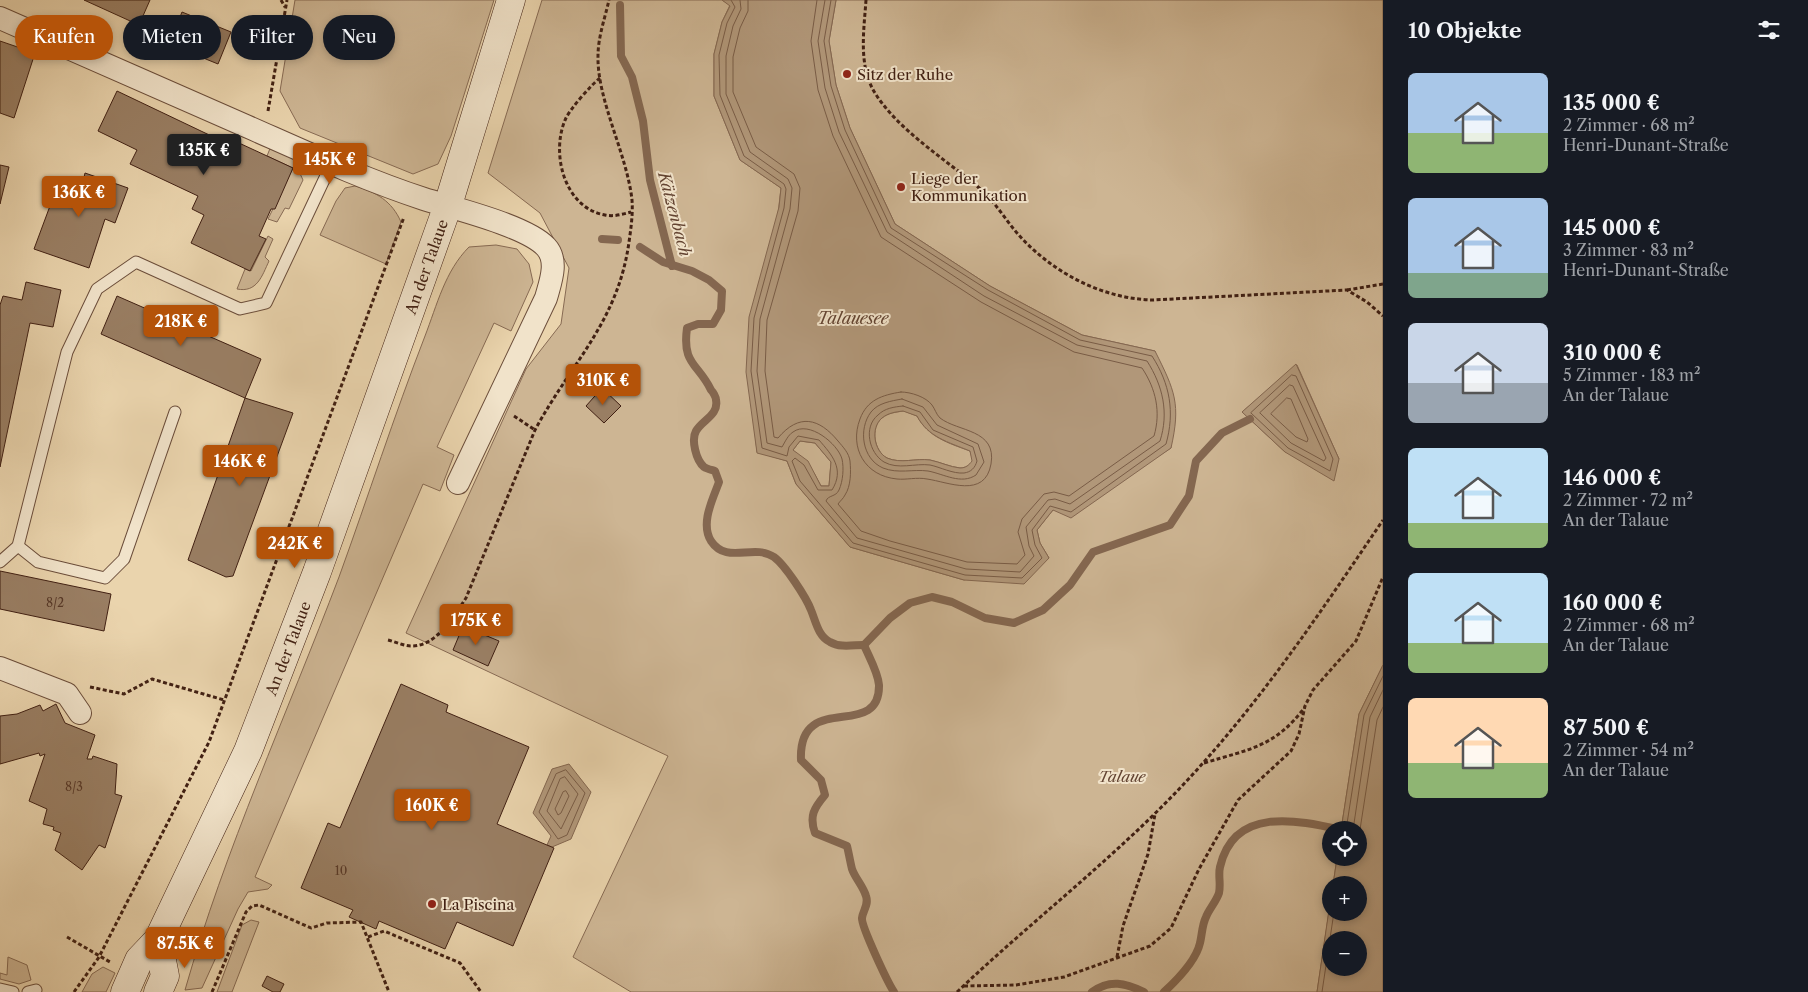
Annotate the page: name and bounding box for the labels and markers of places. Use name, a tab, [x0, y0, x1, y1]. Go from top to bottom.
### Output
place label: Sitz der Ruhe	[857, 65, 953, 84]
marker: Sitz der Ruhe	[841, 68, 853, 80]
pin: 135K €	[163, 134, 245, 176]
pin: 145K €	[289, 142, 371, 185]
place label: Liege der Kommunikation	[911, 169, 1028, 205]
pin: 136K €	[38, 176, 120, 218]
marker: Liege der Kommunikation	[895, 181, 907, 193]
pin: 218K €	[140, 304, 222, 347]
pin: 310K €	[562, 364, 644, 406]
pin: 146K €	[199, 444, 281, 487]
pin: 242K €	[254, 526, 336, 569]
pin: 175K €	[435, 604, 517, 646]
pin: 160K €	[391, 788, 473, 831]
place label: La Piscina	[442, 895, 514, 914]
marker: La Piscina	[426, 898, 438, 910]
pin: 87.5K €	[139, 926, 231, 969]

